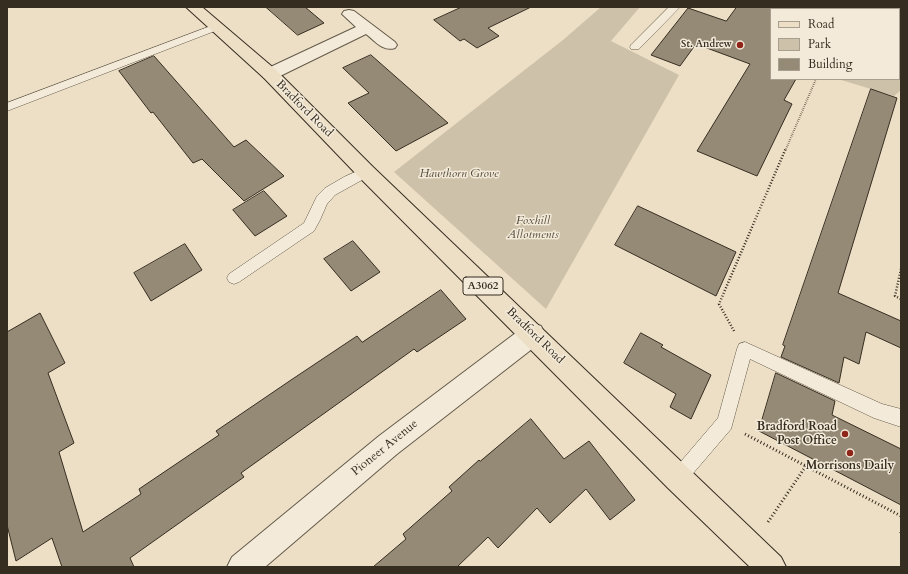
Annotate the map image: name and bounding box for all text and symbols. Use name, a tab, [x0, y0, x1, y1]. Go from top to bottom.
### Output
legend	[770, 8, 900, 80]
text: Road	[808, 16, 834, 32]
text: Park	[808, 36, 831, 52]
place label: St. Andrew	[681, 39, 732, 51]
marker: St. Andrew	[735, 40, 745, 50]
text: Building	[808, 56, 852, 72]
street label: Bradford Road	[273, 78, 335, 140]
park label: Hawthorn Grove	[419, 167, 499, 181]
park label: Foxhill Allotments	[507, 214, 559, 242]
road number: A3062	[463, 277, 503, 295]
street label: Bradford Road	[503, 305, 567, 367]
street label: Pioneer Avenue	[349, 417, 421, 479]
place label: Bradford Road Post Office	[757, 420, 837, 448]
marker: Bradford Road Post Office	[840, 429, 850, 439]
marker: Morrisons Daily	[845, 448, 855, 458]
place label: Morrisons Daily	[806, 459, 894, 473]

